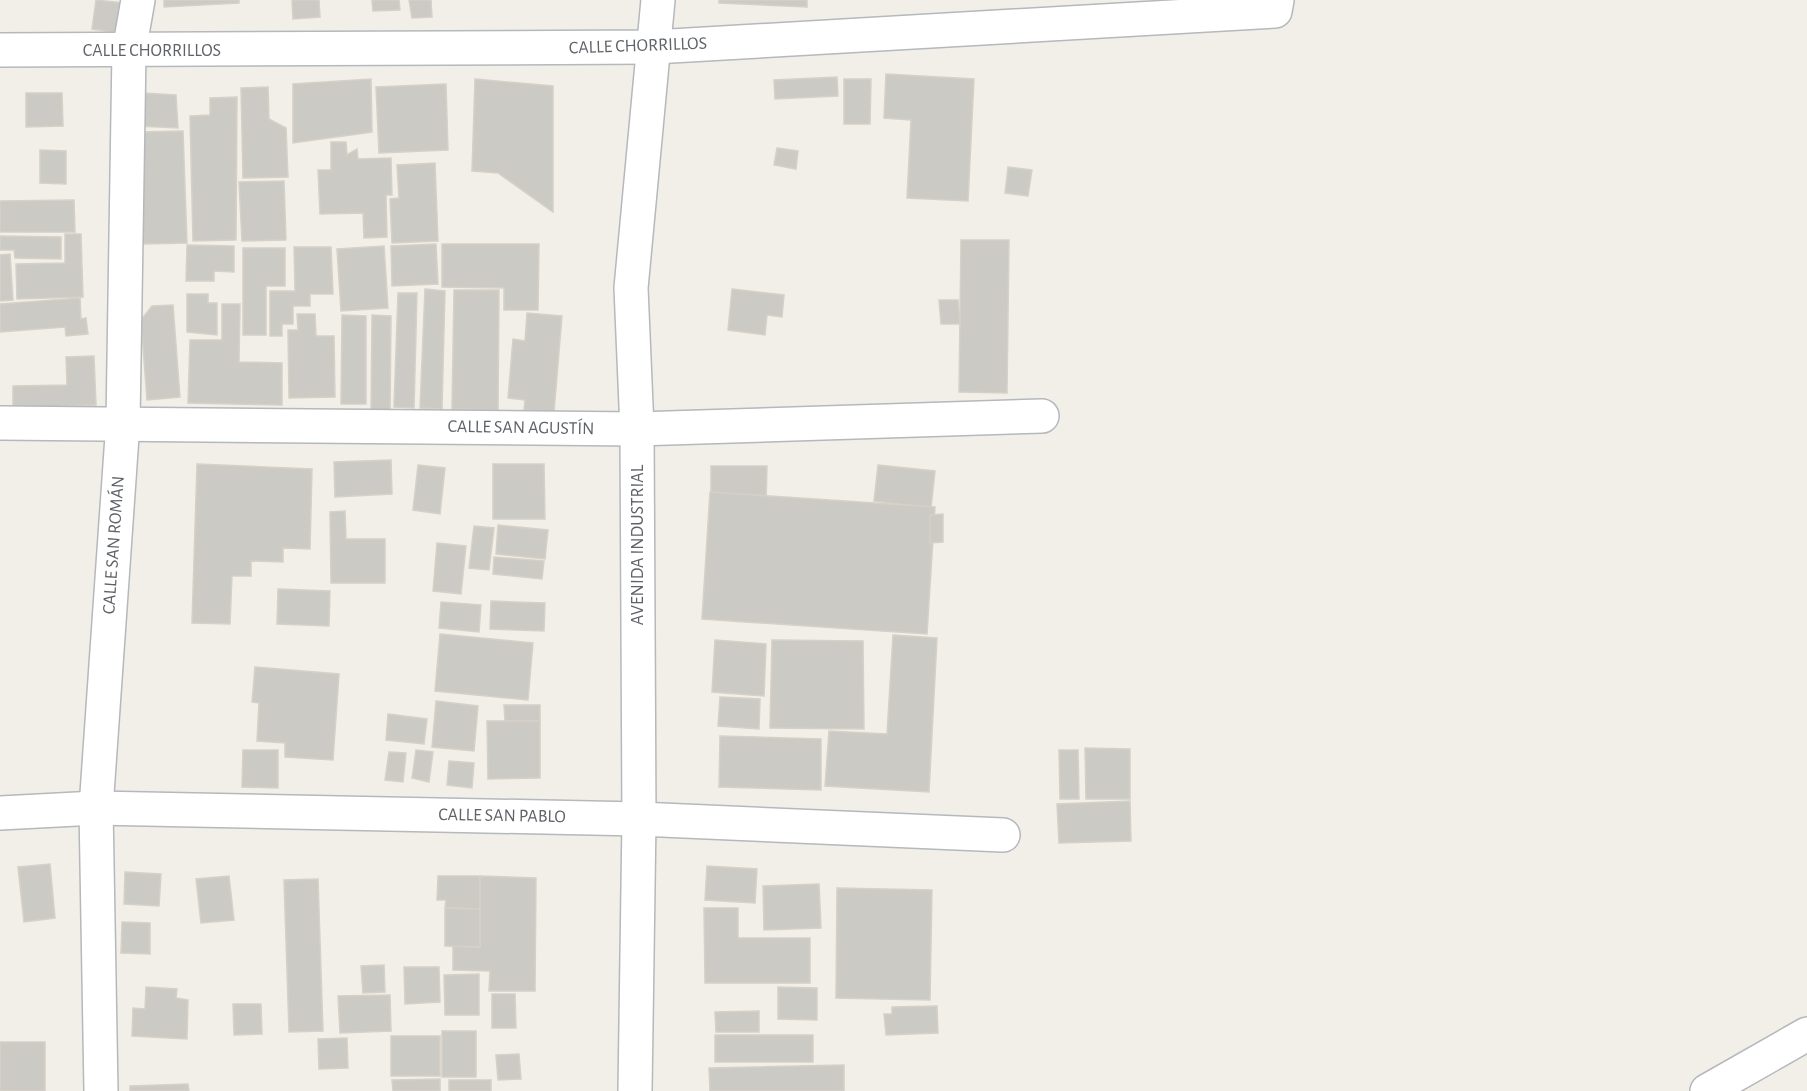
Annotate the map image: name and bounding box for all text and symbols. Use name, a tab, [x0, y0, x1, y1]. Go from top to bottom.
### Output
street label: CALLE CHORRILLOS	[569, 35, 707, 57]
street label: CALLE CHORRILLOS	[83, 42, 221, 60]
street label: CALLE SAN AGUSTÍN	[447, 415, 595, 438]
street label: AVENIDA INDUSTRIAL	[629, 464, 647, 625]
street label: CALLE SAN ROMÁN	[97, 475, 128, 615]
street label: CALLE SAN PABLO	[438, 806, 566, 826]

